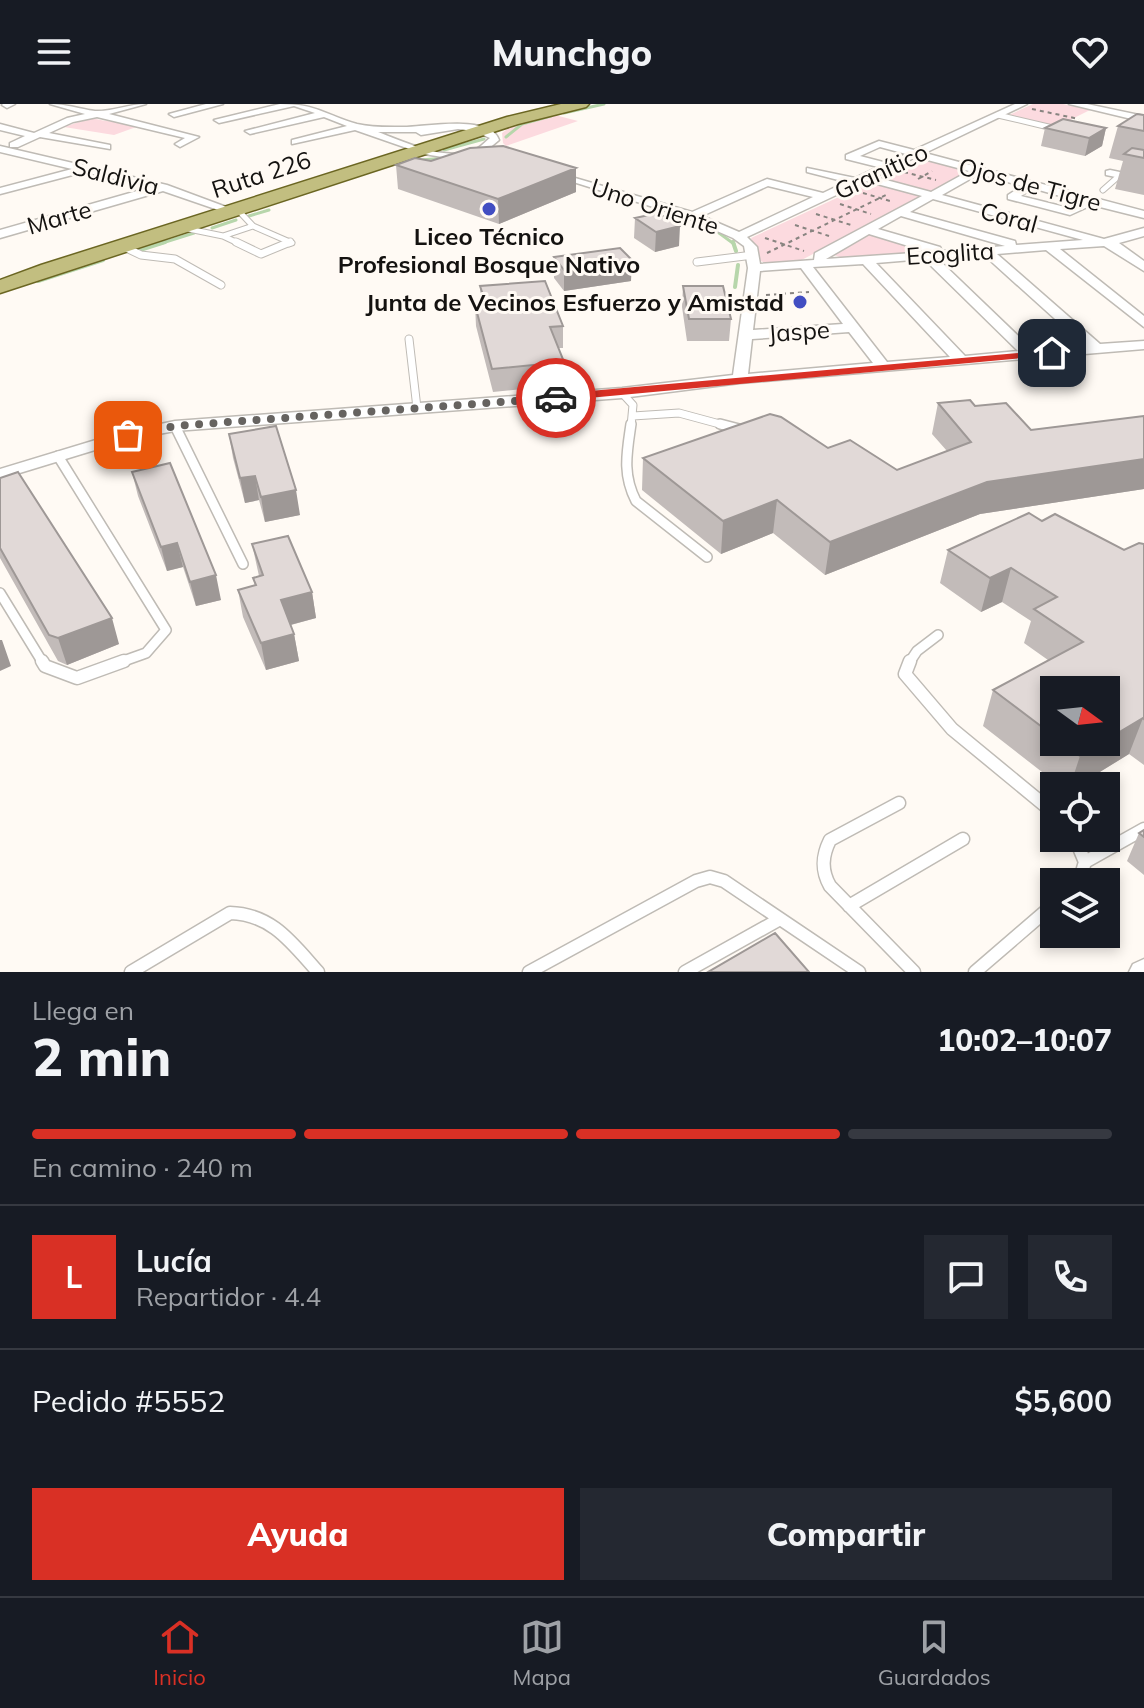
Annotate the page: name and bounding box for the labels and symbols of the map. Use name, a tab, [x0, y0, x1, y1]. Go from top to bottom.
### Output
street label: Granítico	[829, 136, 933, 206]
street label: Ruta 226	[208, 144, 314, 204]
street label: Saldivia	[70, 151, 162, 201]
street label: Ojos de Tigre	[956, 151, 1104, 217]
street label: Uno Oriente	[587, 171, 723, 241]
street label: Marte	[23, 194, 95, 240]
street label: Coral	[977, 195, 1041, 239]
marker: Liceo Técnico Profesional Bosque Nativo	[480, 200, 498, 218]
place label: Liceo Técnico Profesional Bosque Nativo	[338, 221, 640, 279]
street label: Ecoglita	[905, 235, 995, 271]
place label: Junta de Vecinos Esfuerzo y Amistad	[365, 287, 784, 317]
marker: Junta de Vecinos Esfuerzo y Amistad	[791, 293, 809, 311]
street label: Jaspe	[767, 314, 831, 348]
pin	[1018, 319, 1086, 387]
courier	[516, 358, 596, 438]
pin	[94, 401, 162, 469]
north arrow	[1040, 676, 1120, 756]

